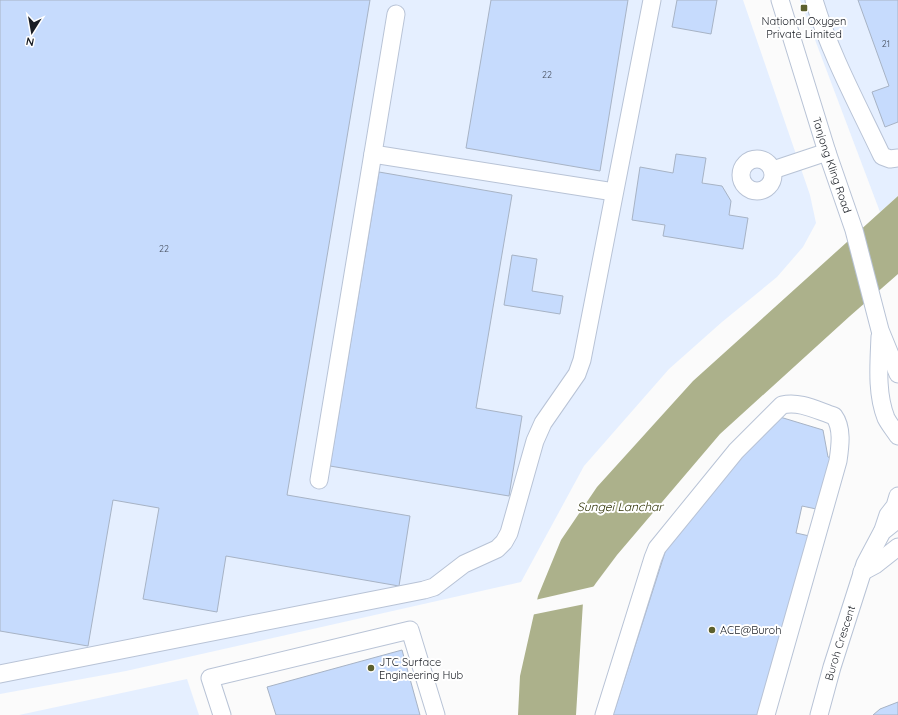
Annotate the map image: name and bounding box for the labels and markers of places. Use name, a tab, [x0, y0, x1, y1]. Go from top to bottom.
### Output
marker: National Oxygen Private Limited	[799, 3, 809, 13]
place label: National Oxygen Private Limited	[762, 14, 846, 41]
place label: ACE@Buroh	[720, 623, 782, 637]
marker: ACE@Buroh	[707, 625, 717, 635]
place label: JTC Surface Engineering Hub	[379, 655, 464, 682]
marker: JTC Surface Engineering Hub	[366, 663, 376, 673]

